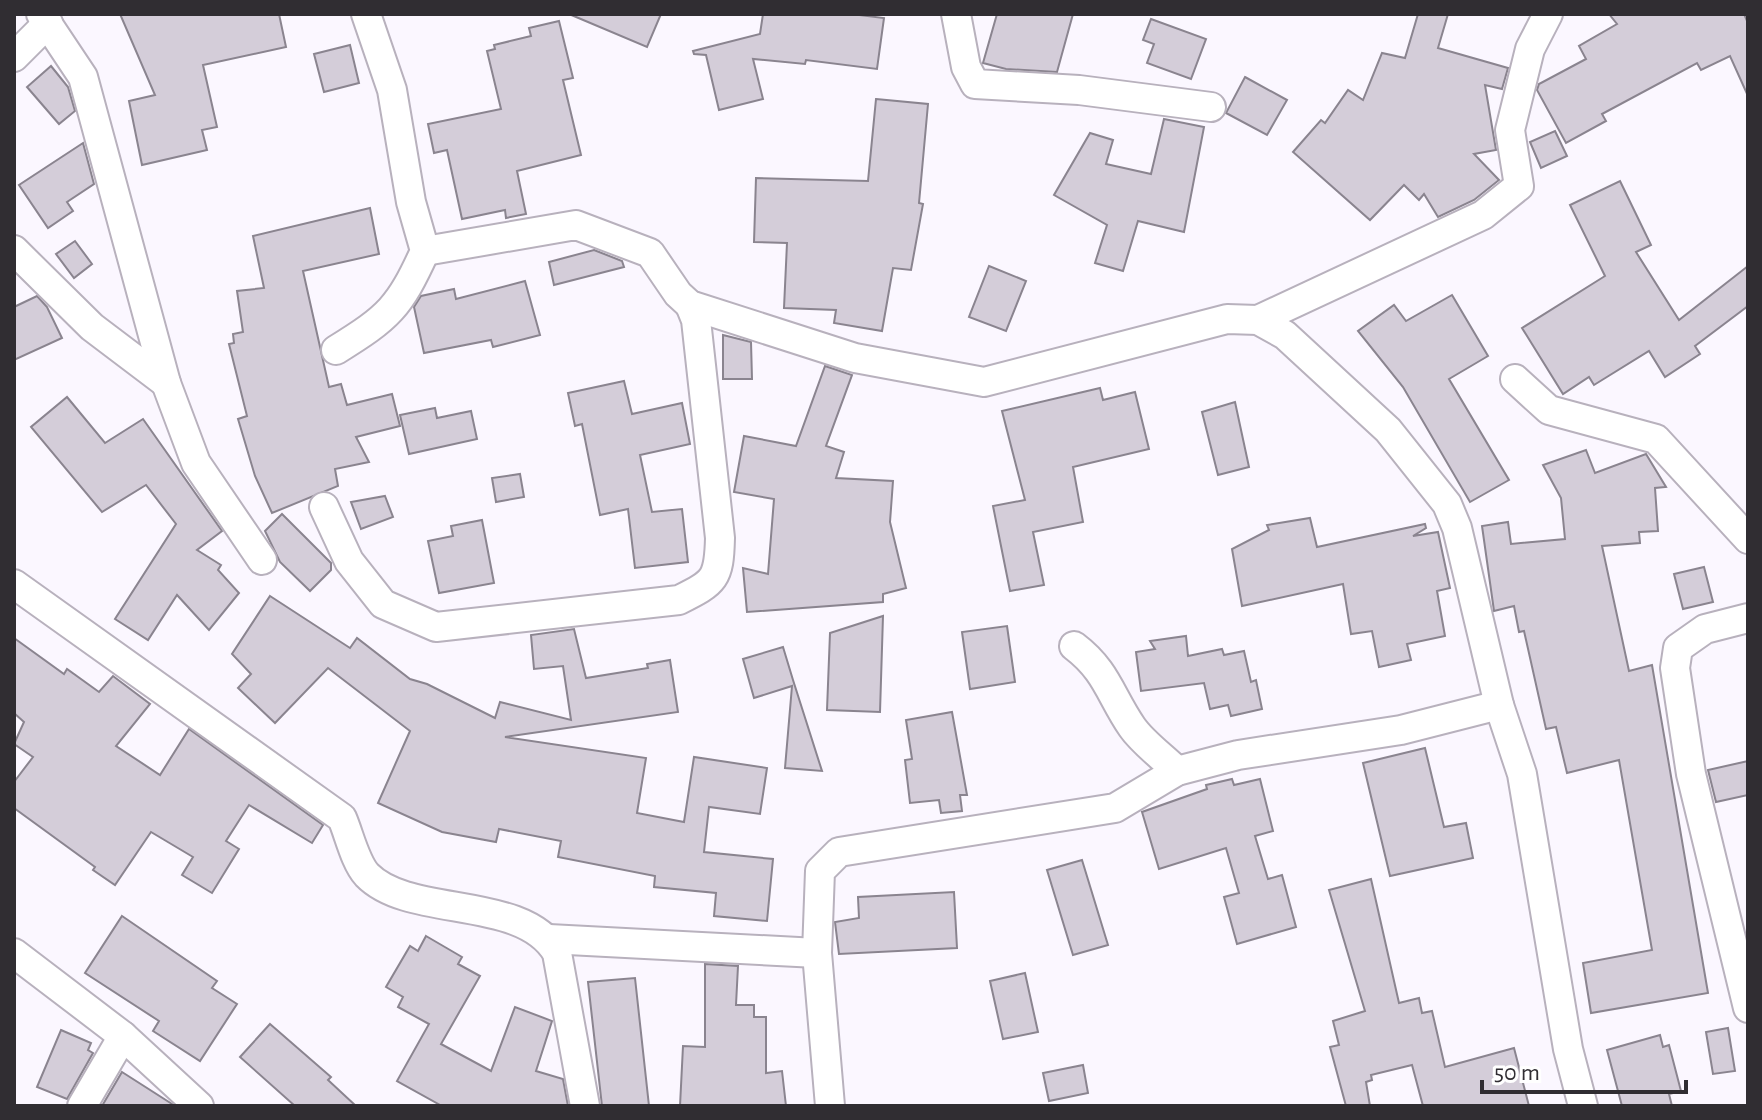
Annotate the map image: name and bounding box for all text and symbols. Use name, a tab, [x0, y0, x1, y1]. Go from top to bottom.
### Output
scale bar	[1482, 1044, 1686, 1094]
text: 50 m	[1494, 1061, 1540, 1085]

